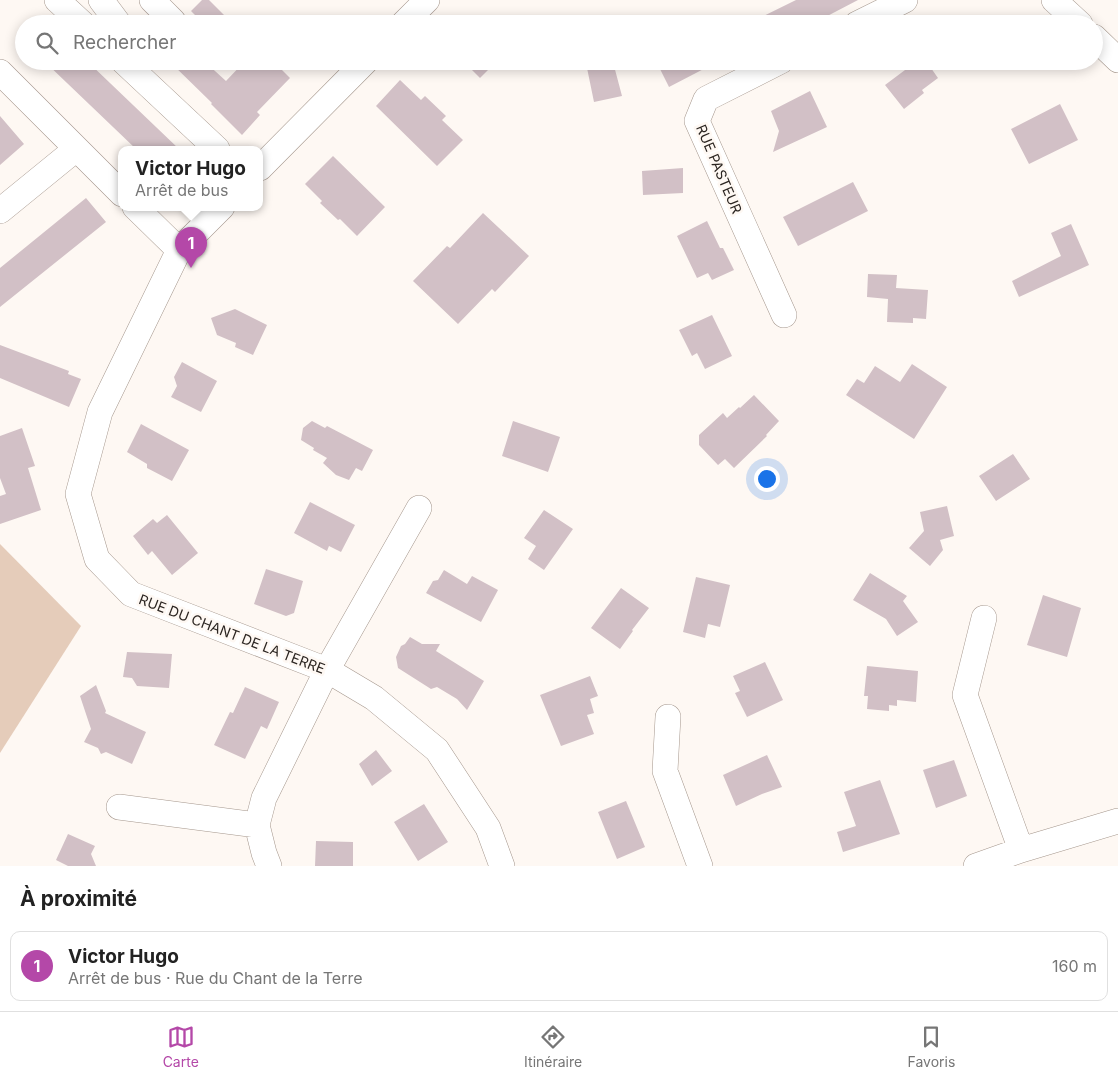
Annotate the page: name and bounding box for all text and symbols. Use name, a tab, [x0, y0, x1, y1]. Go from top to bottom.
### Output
search box	[15, 15, 1103, 70]
icon: search	[33, 29, 61, 57]
text: Rechercher	[73, 31, 176, 54]
street label: RUE PASTEUR	[693, 122, 746, 216]
popup	[118, 146, 263, 211]
text: Victor Hugo	[135, 157, 246, 180]
text: Arrêt de bus	[135, 180, 229, 200]
pin: 1	[175, 227, 207, 268]
your location	[754, 466, 780, 492]
street label: RUE DU CHANT DE LA TERRE	[137, 590, 328, 677]
text: À proximité	[20, 886, 137, 911]
text: Victor Hugo	[68, 945, 179, 968]
text: 1	[34, 956, 40, 976]
text: 160 m	[1052, 956, 1097, 976]
text: Arrêt de bus · Rue du Chant de la Terre	[68, 968, 362, 988]
tab: Carte	[163, 1023, 199, 1070]
tab: Itinéraire	[524, 1023, 582, 1070]
tab: Favoris	[907, 1023, 955, 1070]

